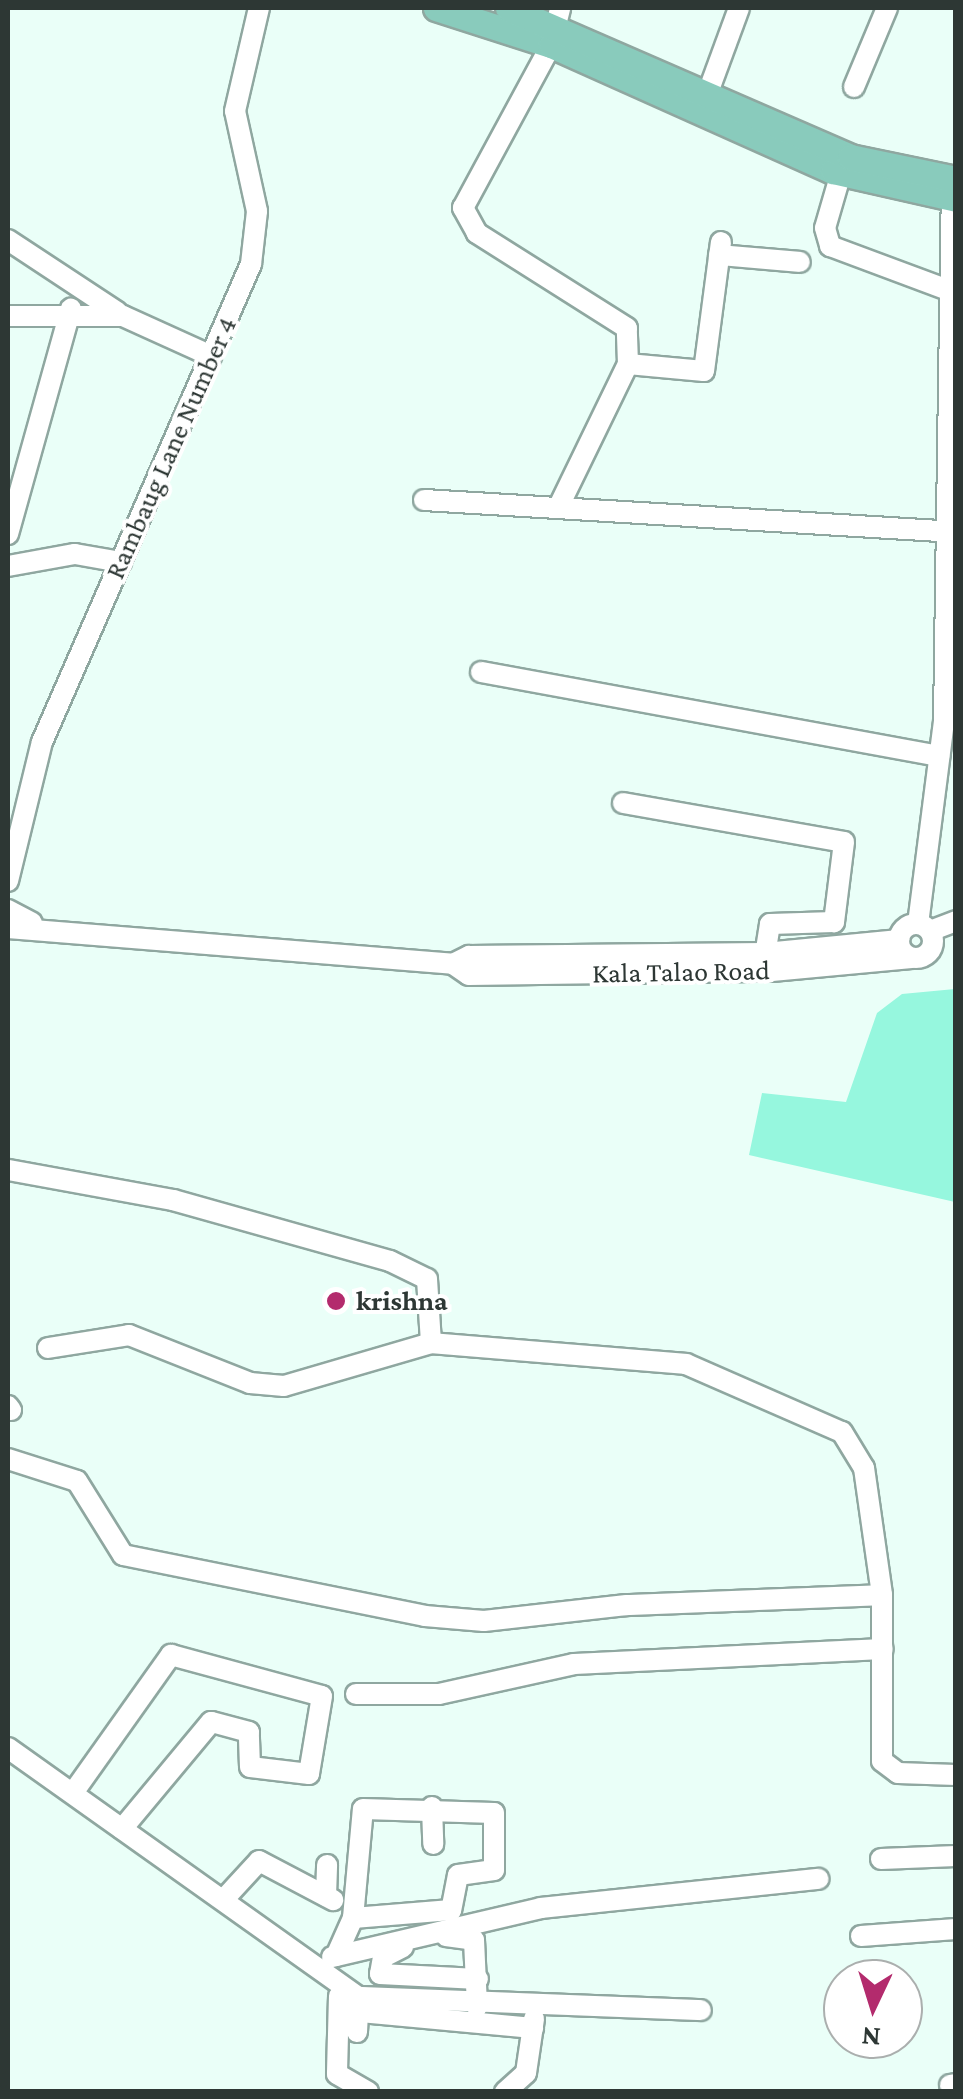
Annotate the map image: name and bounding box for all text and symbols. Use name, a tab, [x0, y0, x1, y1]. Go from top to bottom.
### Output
street label: Rambaug Lane Number 4	[98, 312, 244, 584]
street label: Kala Talao Road	[592, 954, 770, 990]
place label: krishna	[356, 1284, 448, 1318]
marker: krishna	[325, 1290, 347, 1312]
north arrow	[823, 1959, 923, 2059]
text: N	[860, 2021, 882, 2054]

